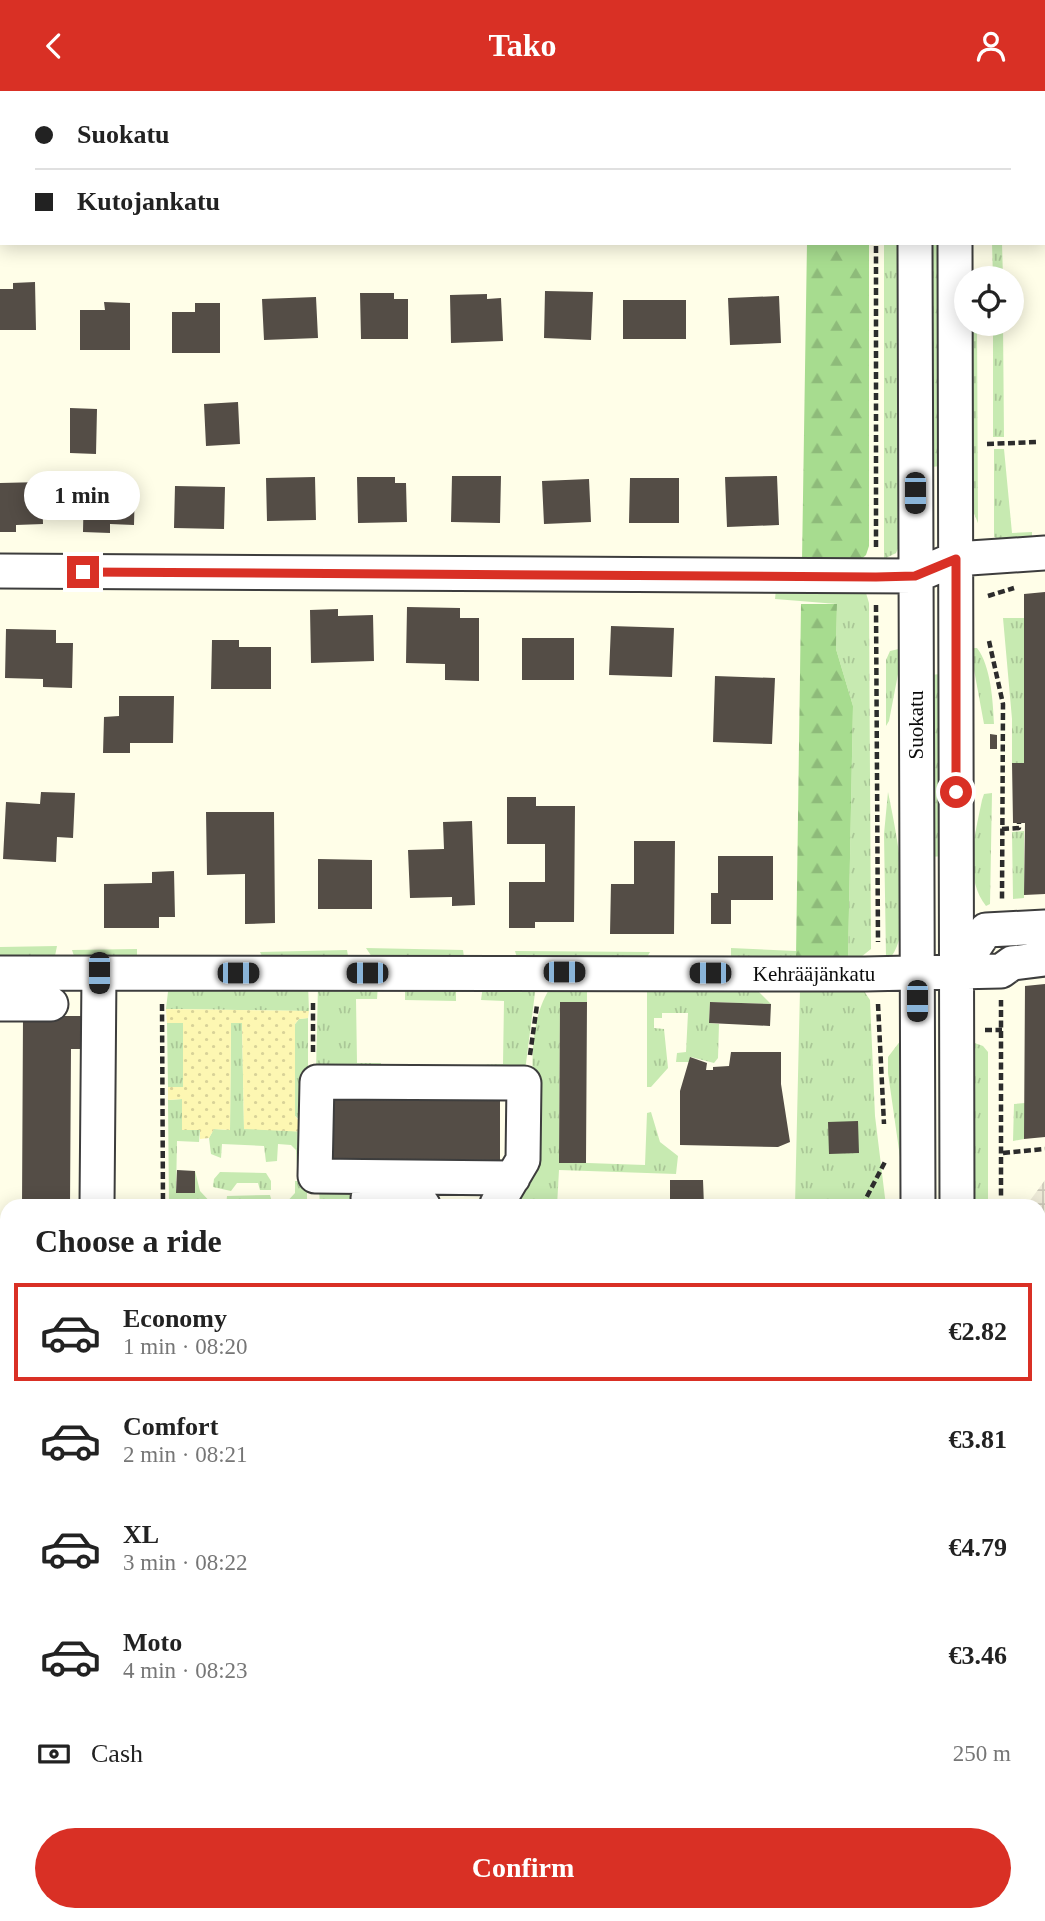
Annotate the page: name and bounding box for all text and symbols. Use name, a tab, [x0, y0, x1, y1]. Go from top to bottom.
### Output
icon: back	[35, 27, 73, 65]
text: Tako	[488, 27, 557, 63]
icon: person	[972, 27, 1010, 65]
text: Suokatu	[77, 120, 170, 149]
text: Kutojankatu	[77, 187, 220, 216]
map controls	[954, 266, 1024, 336]
button: locate	[954, 266, 1024, 336]
callout: 1 min	[25, 470, 141, 519]
car	[905, 472, 926, 514]
text: 1 min	[54, 483, 110, 508]
route end	[67, 556, 99, 588]
street label: Suokatu	[904, 690, 928, 759]
route start	[940, 776, 972, 808]
car	[89, 952, 110, 994]
car	[544, 962, 586, 983]
street label: Kehrääjänkatu	[753, 962, 876, 986]
car	[218, 963, 260, 984]
car	[347, 963, 389, 984]
car	[690, 963, 732, 984]
car	[907, 980, 928, 1022]
text: Choose a ride	[35, 1223, 222, 1259]
icon: car	[39, 1301, 102, 1364]
text: Economy	[123, 1304, 227, 1333]
text: €2.82	[949, 1317, 1007, 1346]
text: 1 min · 08:20	[123, 1334, 248, 1359]
icon: car	[39, 1409, 102, 1472]
text: Comfort	[123, 1412, 218, 1441]
text: €3.81	[949, 1425, 1007, 1454]
text: 2 min · 08:21	[123, 1442, 248, 1467]
icon: car	[39, 1517, 102, 1580]
text: XL	[123, 1520, 159, 1549]
text: €4.79	[949, 1533, 1007, 1562]
text: 3 min · 08:22	[123, 1550, 248, 1575]
icon: car	[39, 1625, 102, 1688]
text: Moto	[123, 1628, 182, 1657]
text: €3.46	[949, 1641, 1007, 1670]
text: 4 min · 08:23	[123, 1658, 248, 1683]
icon: cash	[35, 1735, 73, 1773]
text: Cash	[91, 1739, 143, 1768]
text: 250 m	[953, 1741, 1011, 1766]
button: Confirm	[35, 1828, 1011, 1908]

